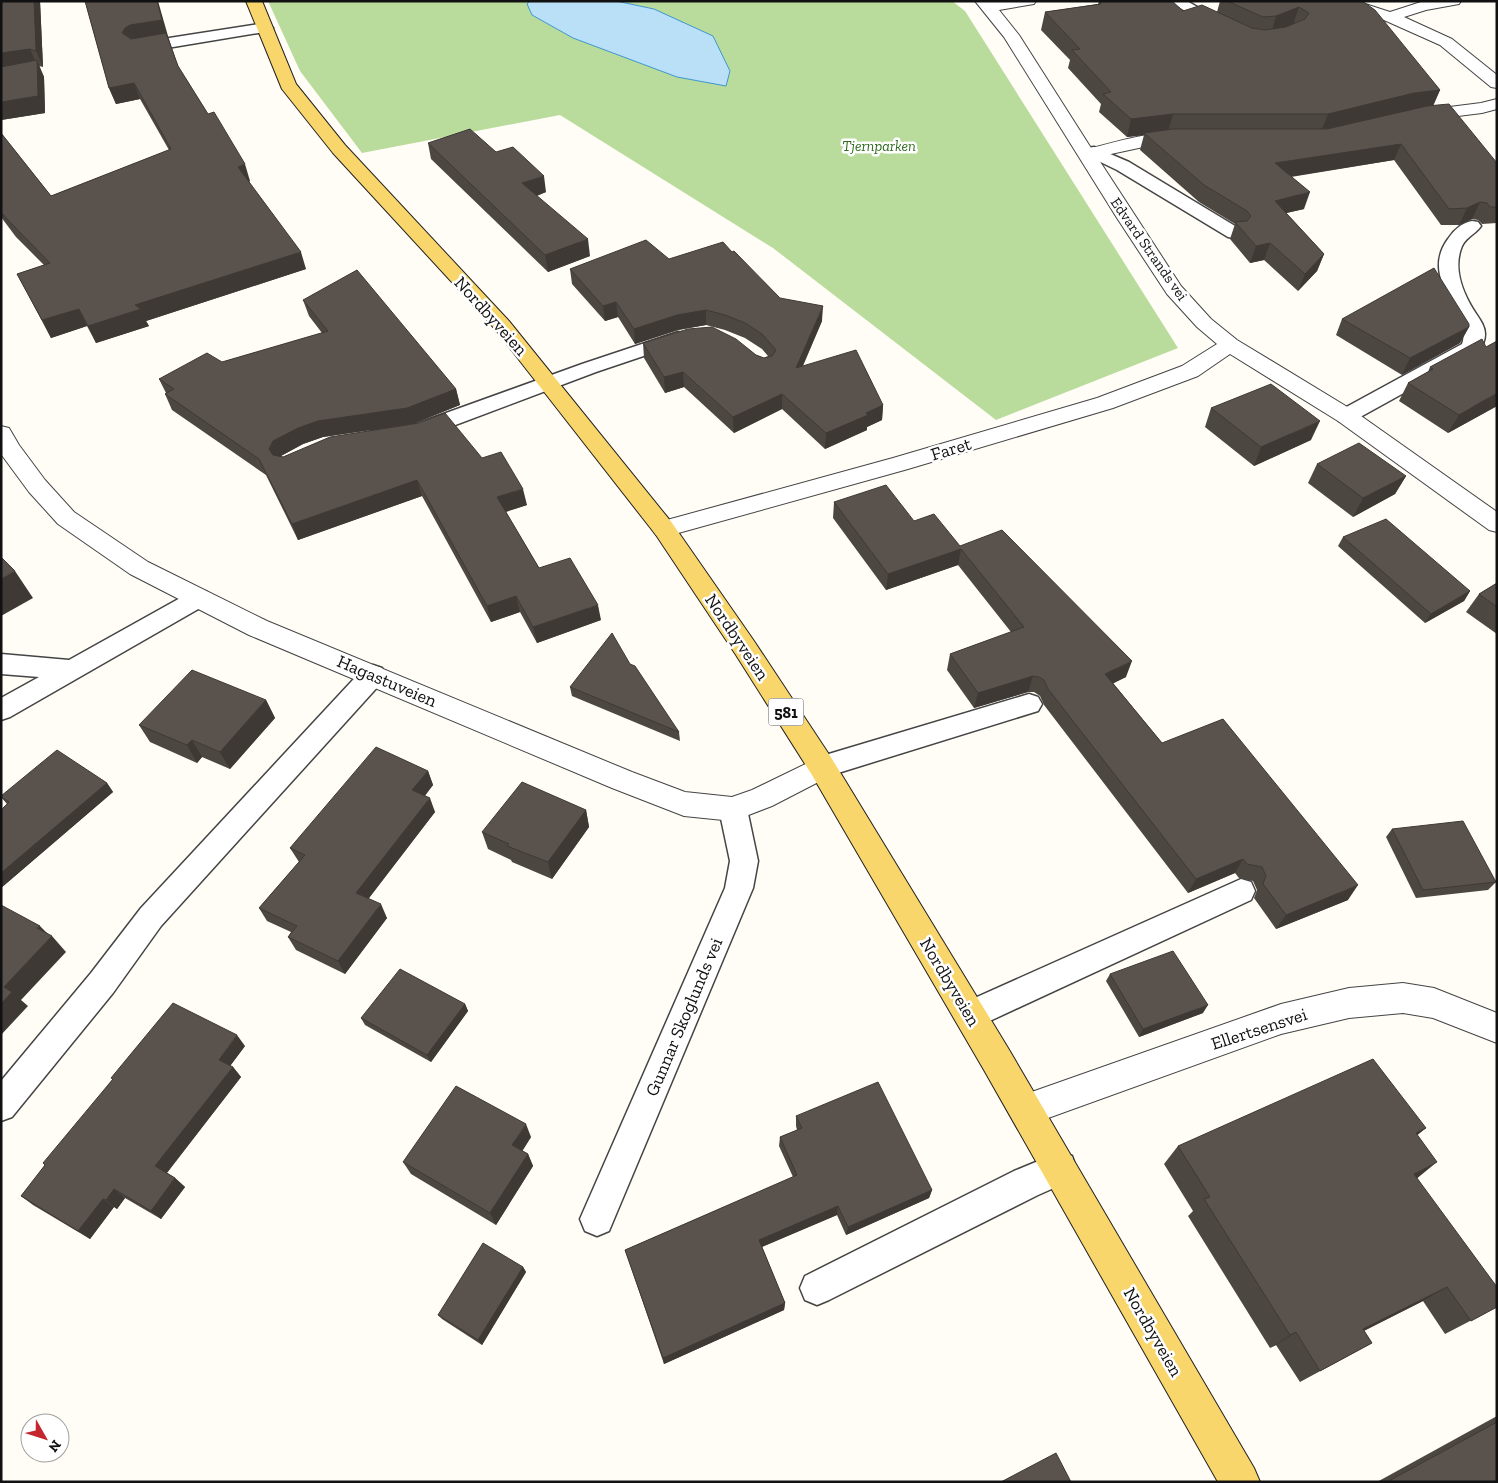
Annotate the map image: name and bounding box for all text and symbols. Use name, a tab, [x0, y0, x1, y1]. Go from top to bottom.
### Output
park label: Tjernparken	[842, 137, 916, 155]
street label: Edvard Strands vei	[1107, 194, 1191, 304]
street label: Nordbyveien	[450, 272, 533, 361]
street label: Faret	[928, 432, 974, 466]
street label: Nordbyveien	[700, 590, 774, 685]
street label: Hagastuveien	[334, 650, 441, 712]
road number: 581	[768, 699, 804, 726]
street label: Gunnar Skoglunds vei	[641, 934, 727, 1100]
street label: Nordbyveien	[915, 934, 985, 1031]
street label: Ellertsensvei	[1208, 1003, 1310, 1055]
street label: Nordbyveien	[1119, 1284, 1188, 1381]
north arrow	[20, 1413, 70, 1463]
text: N	[45, 1436, 65, 1456]

